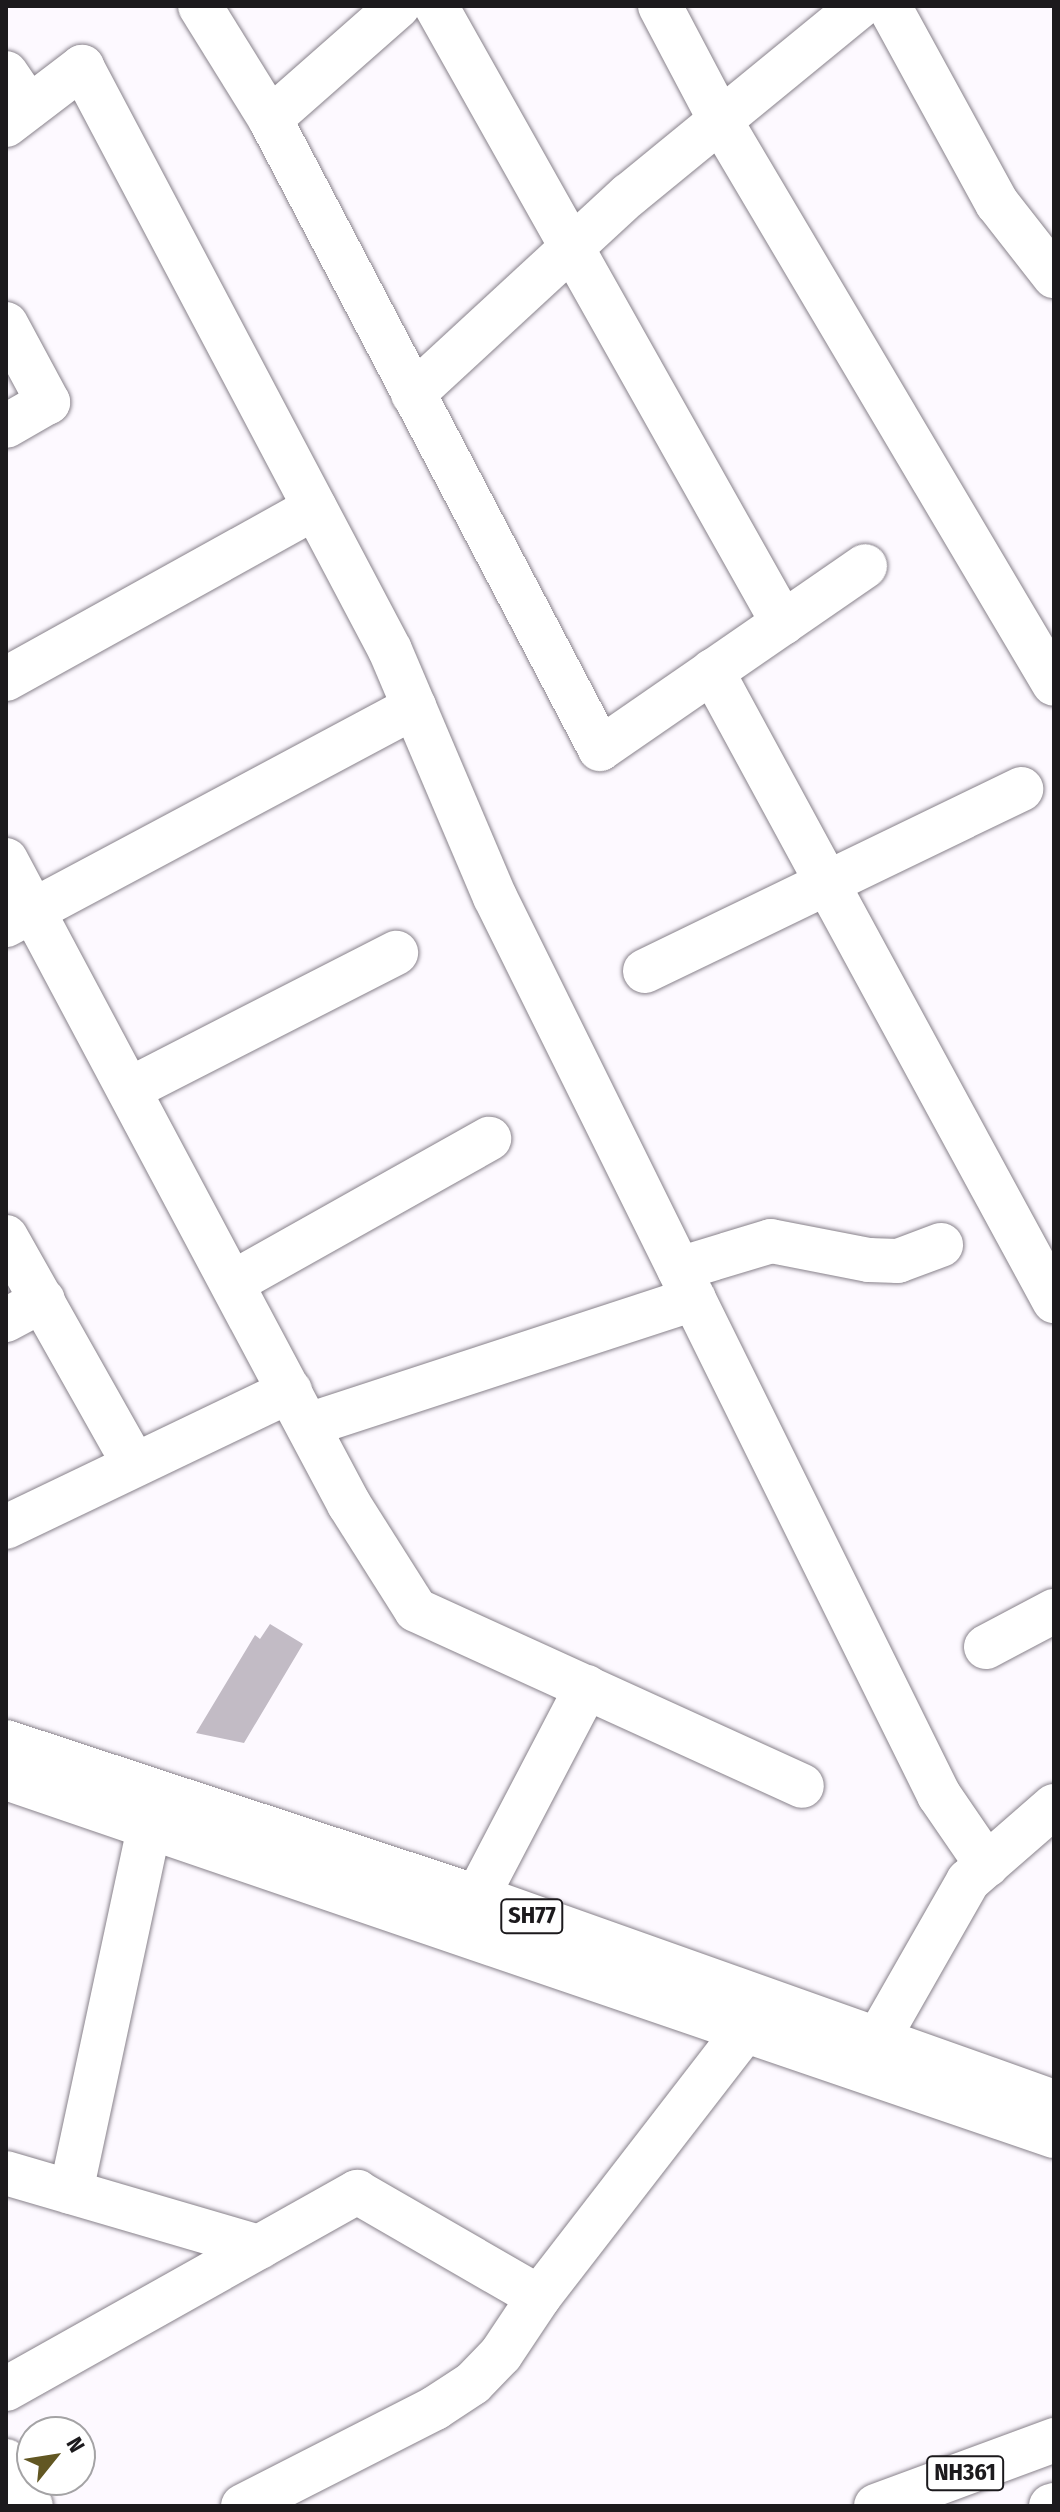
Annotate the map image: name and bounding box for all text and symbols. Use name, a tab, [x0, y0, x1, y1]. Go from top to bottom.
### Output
road number: SH77	[500, 1896, 564, 1936]
north arrow	[16, 2416, 96, 2496]
text: N	[60, 2432, 90, 2457]
road number: NH361	[925, 2453, 1005, 2493]

